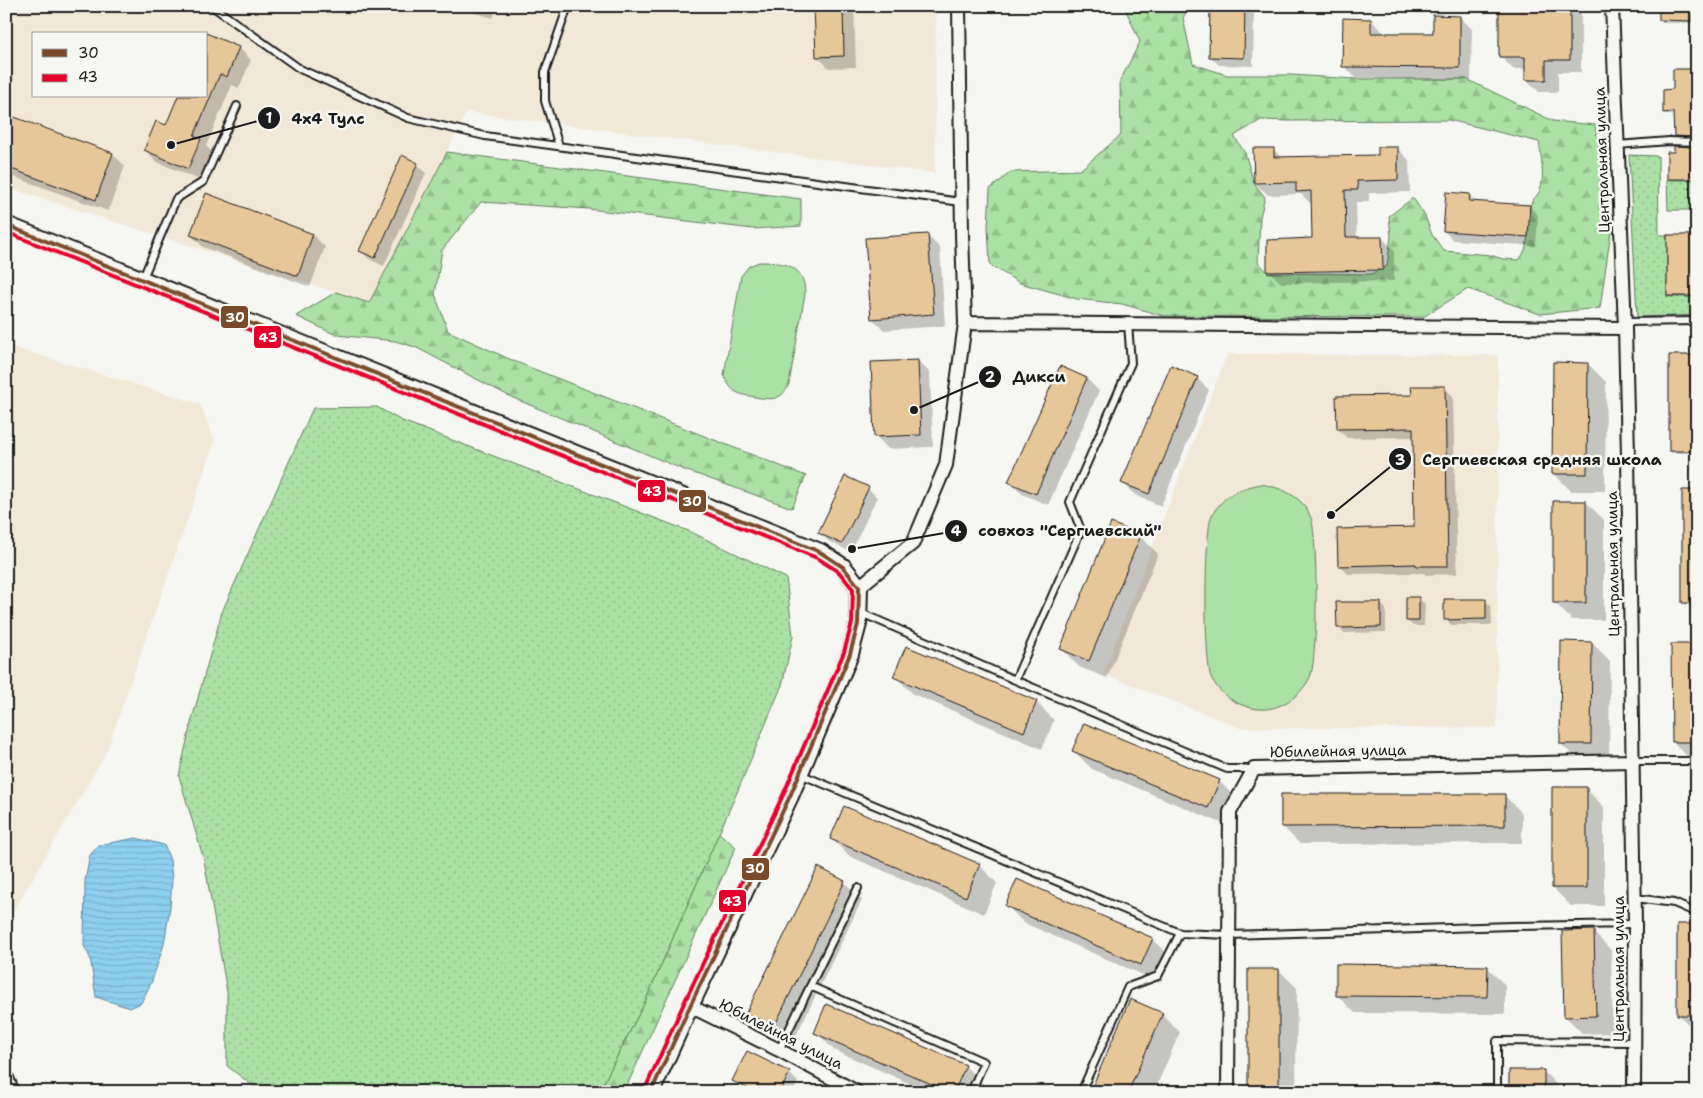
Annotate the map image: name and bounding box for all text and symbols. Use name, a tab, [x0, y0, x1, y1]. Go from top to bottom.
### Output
legend	[32, 32, 208, 98]
text: 30	[78, 43, 99, 63]
text: 43	[78, 67, 98, 87]
street label: Центральная улица	[1589, 86, 1615, 233]
callout: 4x4 Тулс	[257, 102, 375, 133]
text: 1	[266, 108, 273, 128]
text: 4x4 Тулс	[291, 108, 365, 129]
line badge: 30	[220, 305, 249, 329]
text: 30	[225, 308, 245, 326]
line badge: 43	[253, 325, 282, 349]
text: 43	[259, 328, 278, 346]
callout: Дикси	[977, 361, 1076, 392]
text: Дикси	[1012, 366, 1066, 387]
text: 2	[985, 367, 996, 387]
callout: Сергиевская средняя школа	[1388, 444, 1672, 475]
text: Сергиевская средняя школа	[1422, 449, 1662, 470]
text: 3	[1395, 450, 1405, 470]
line badge: 43	[637, 479, 666, 503]
text: 43	[643, 482, 662, 500]
line badge: 30	[678, 489, 707, 513]
street label: Центральная улица	[1602, 490, 1624, 637]
text: 30	[682, 492, 702, 510]
callout: совхоз "Сергиевский"	[943, 515, 1171, 546]
text: совхоз "Сергиевский"	[978, 520, 1162, 541]
text: 4	[951, 521, 962, 541]
street label: Юбилейная улица	[1270, 740, 1407, 762]
line badge: 30	[741, 857, 770, 881]
text: 30	[745, 859, 765, 877]
line badge: 43	[718, 889, 747, 913]
text: 43	[723, 892, 742, 910]
street label: Центральная улица	[1609, 895, 1629, 1042]
street label: Юбилейная улица	[716, 994, 847, 1074]

